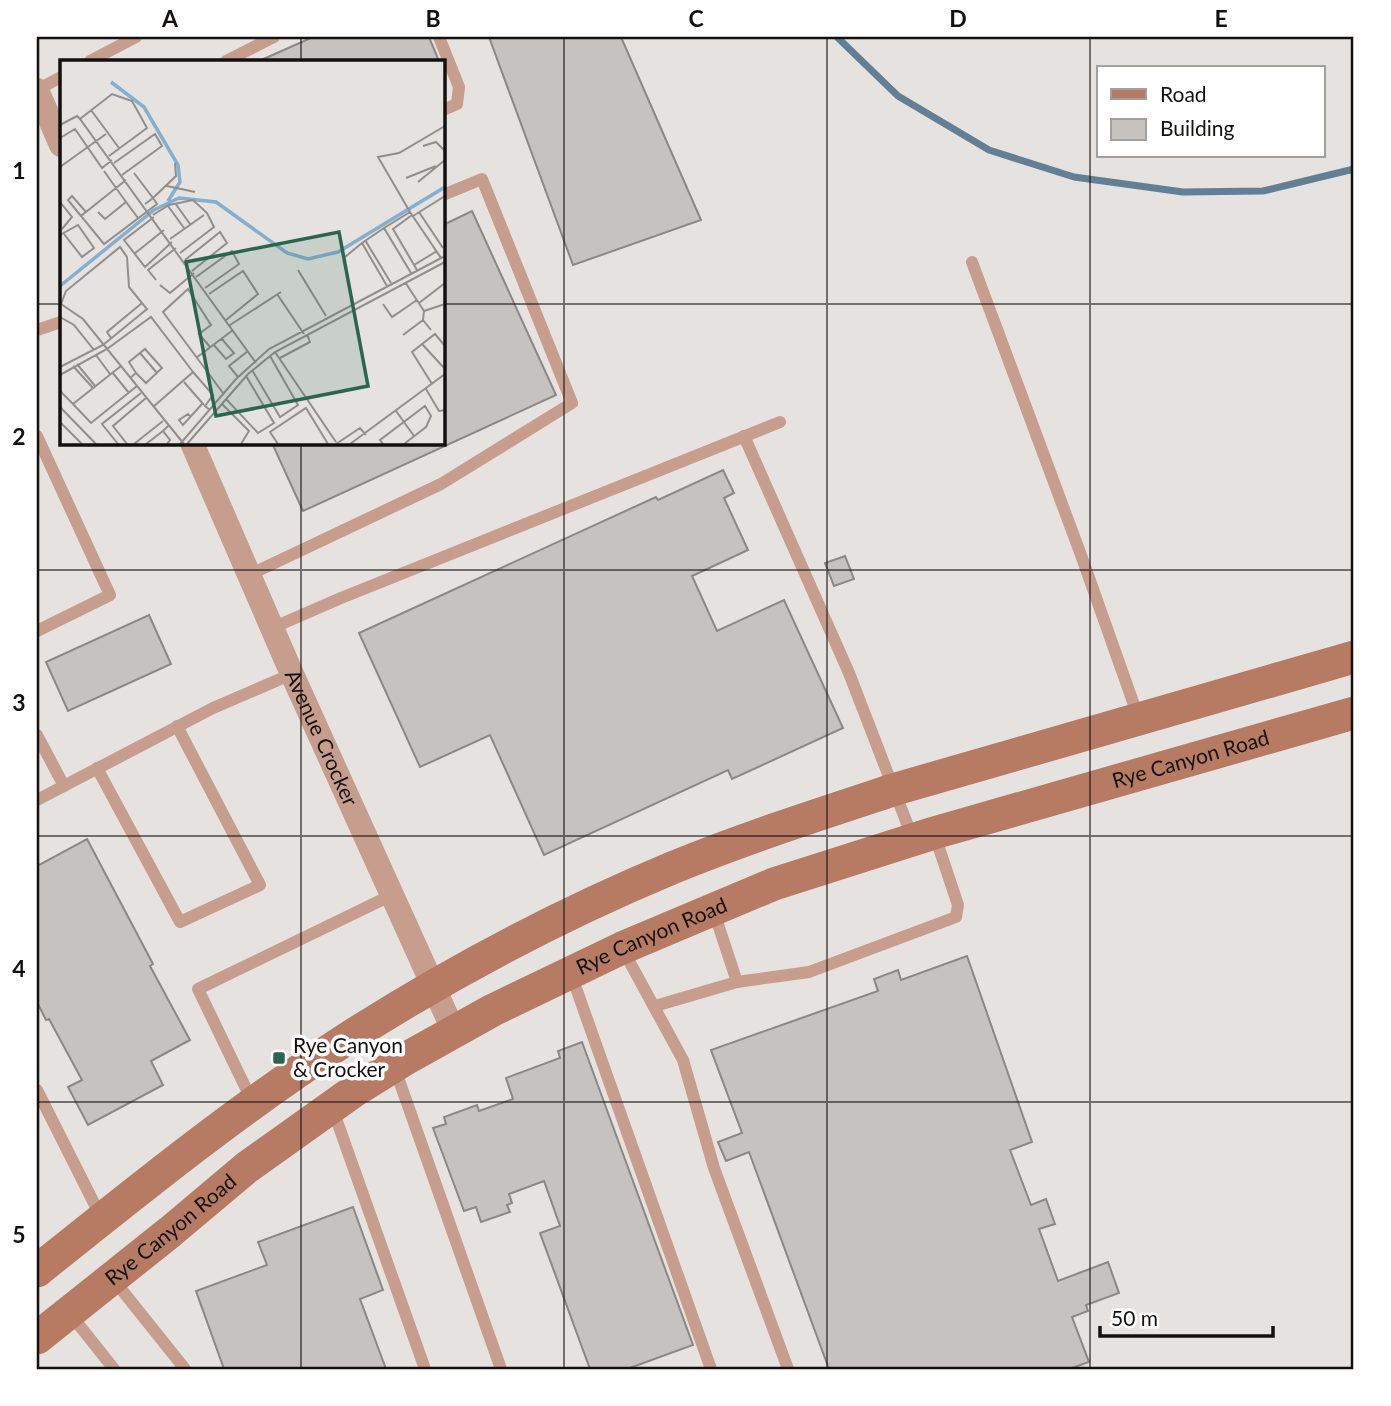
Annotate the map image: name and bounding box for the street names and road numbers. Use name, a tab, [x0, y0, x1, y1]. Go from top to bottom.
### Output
street label: Avenue Crocker	[281, 665, 364, 810]
street label: Rye Canyon Road	[1109, 724, 1272, 792]
street label: Rye Canyon Road	[572, 891, 730, 979]
street label: Rye Canyon Road	[99, 1168, 241, 1290]

